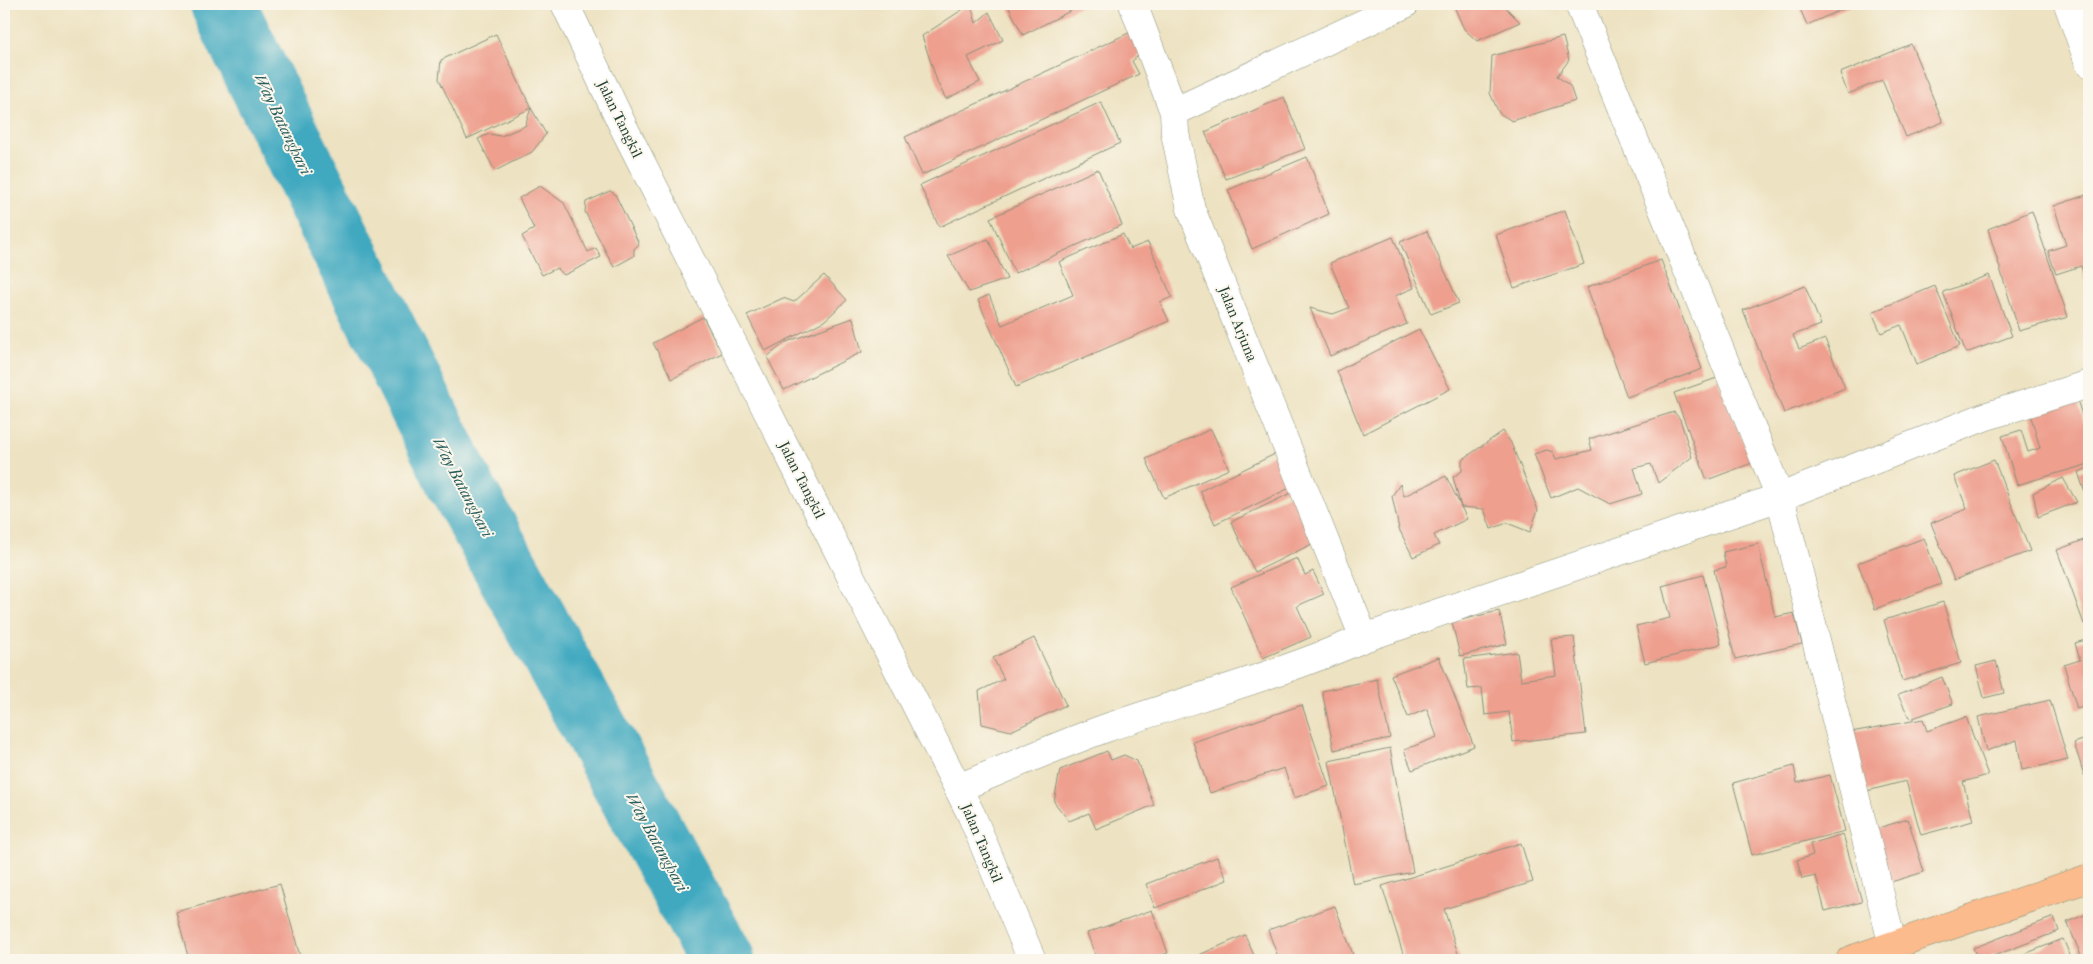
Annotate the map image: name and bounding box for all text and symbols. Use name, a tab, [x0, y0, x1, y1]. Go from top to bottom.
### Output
water label: Way Batanghari	[250, 70, 316, 179]
street label: Jalan Tangkil	[593, 76, 647, 161]
street label: Jalan Arjuna	[1214, 283, 1262, 365]
water label: Way Batanghari	[429, 434, 498, 541]
street label: Jalan Tangkil	[774, 438, 829, 522]
water label: Way Batanghari	[622, 789, 693, 896]
street label: Jalan Tangkil	[957, 800, 1007, 885]

